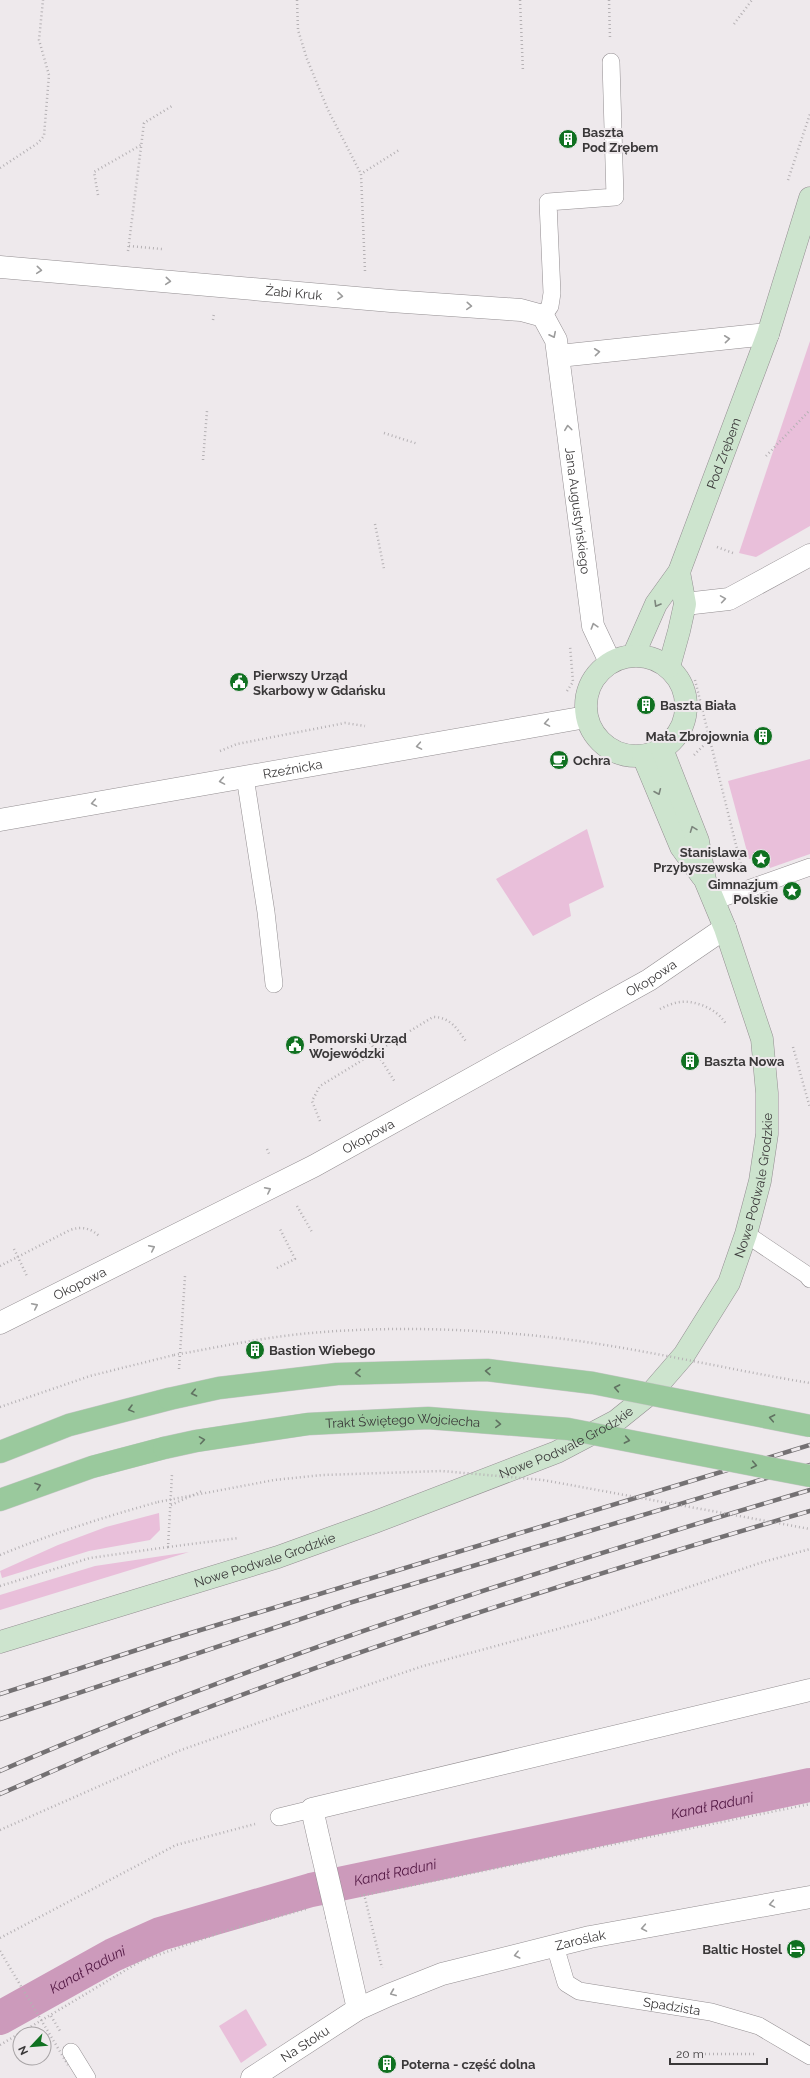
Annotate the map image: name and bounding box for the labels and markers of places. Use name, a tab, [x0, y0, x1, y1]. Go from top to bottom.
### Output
place label: Baszta Pod Zrębem	[582, 125, 658, 155]
building icon: Baszta Pod Zrębem	[557, 128, 579, 150]
place label: Pierwszy Urząd Skarbowy w Gdańsku	[253, 668, 386, 698]
public building icon: Pierwszy Urząd Skarbowy w Gdańsku	[228, 671, 250, 693]
building icon: Baszta Biała	[635, 694, 657, 716]
place label: Baszta Biała	[660, 698, 737, 713]
building icon: Mała Zbrojownia	[752, 725, 774, 747]
place label: Mała Zbrojownia	[646, 729, 750, 744]
cafe icon: Ochra	[548, 749, 570, 771]
place label: Ochra	[573, 753, 611, 768]
place label: Stanislawa Przybyszewska	[653, 845, 748, 875]
place icon: Stanislawa Przybyszewska	[750, 848, 772, 870]
place label: Gimnazjum Polskie	[708, 877, 778, 907]
place icon: Gimnazjum Polskie	[781, 880, 803, 902]
place label: Pomorski Urząd Wojewódzki	[309, 1031, 407, 1061]
public building icon: Pomorski Urząd Wojewódzki	[284, 1034, 306, 1056]
building icon: Baszta Nowa	[679, 1050, 701, 1072]
place label: Baszta Nowa	[704, 1054, 785, 1069]
building icon: Bastion Wiebego	[244, 1339, 266, 1361]
place label: Bastion Wiebego	[269, 1343, 375, 1358]
hotel icon: Baltic Hostel	[785, 1938, 807, 1960]
place label: Baltic Hostel	[702, 1942, 783, 1957]
building icon: Poterna - część dolna	[376, 2053, 398, 2075]
place label: Poterna - część dolna	[401, 2057, 536, 2072]

